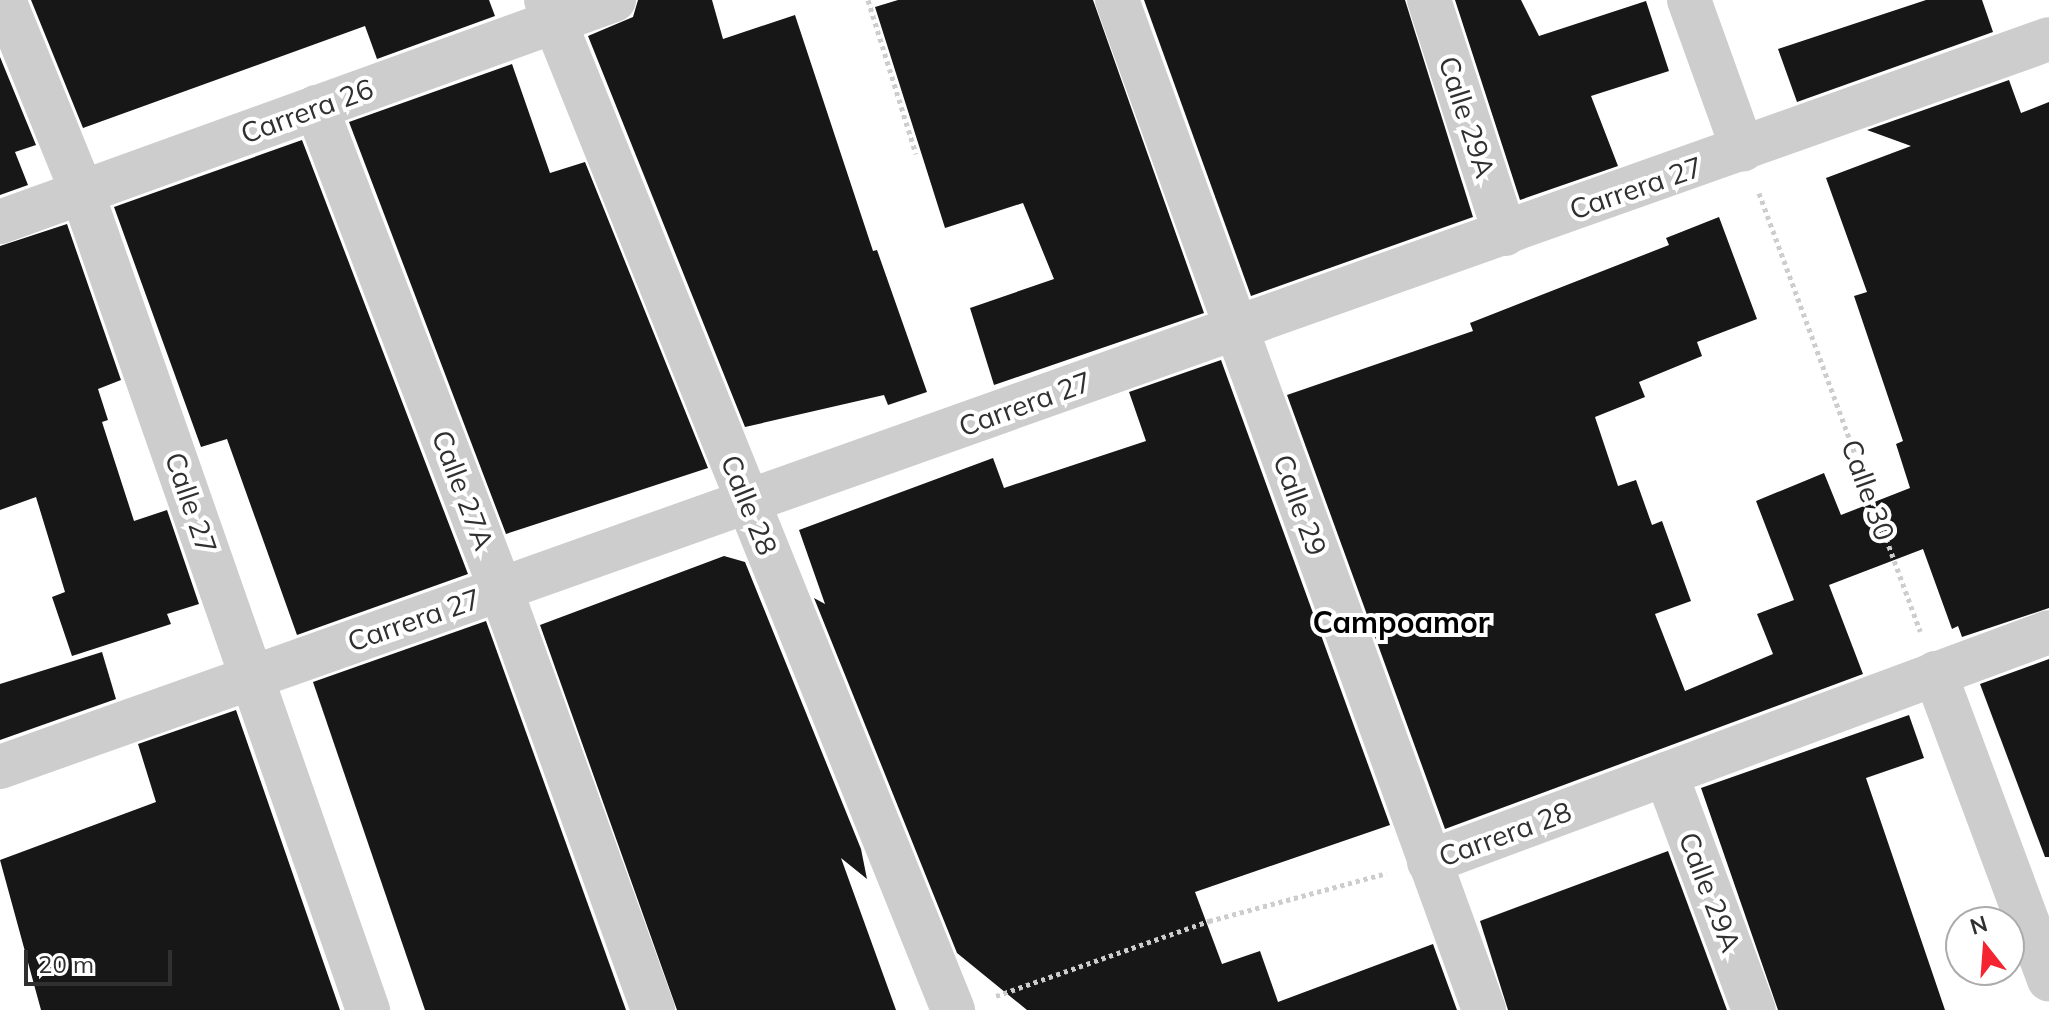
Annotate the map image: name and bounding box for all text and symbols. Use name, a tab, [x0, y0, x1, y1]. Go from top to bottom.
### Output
street label: Calle 29A	[1432, 52, 1502, 182]
street label: Carrera 26	[236, 72, 378, 150]
street label: Carrera 27	[1565, 150, 1707, 226]
street label: Carrera 27	[954, 365, 1096, 443]
street label: Calle 27A	[425, 425, 501, 555]
street label: Calle 30	[1834, 435, 1902, 545]
street label: Calle 27	[158, 448, 224, 558]
street label: Calle 28	[714, 450, 784, 560]
street label: Calle 29	[1266, 450, 1334, 560]
street label: Carrera 27	[343, 582, 485, 658]
district label: Campoamor	[1312, 604, 1490, 640]
street label: Carrera 28	[1434, 795, 1576, 873]
street label: Calle 29A	[1672, 827, 1748, 957]
north arrow	[1945, 906, 2025, 986]
text: N	[1967, 909, 1991, 941]
scale bar	[28, 934, 176, 984]
text: 20 m	[38, 949, 94, 979]

